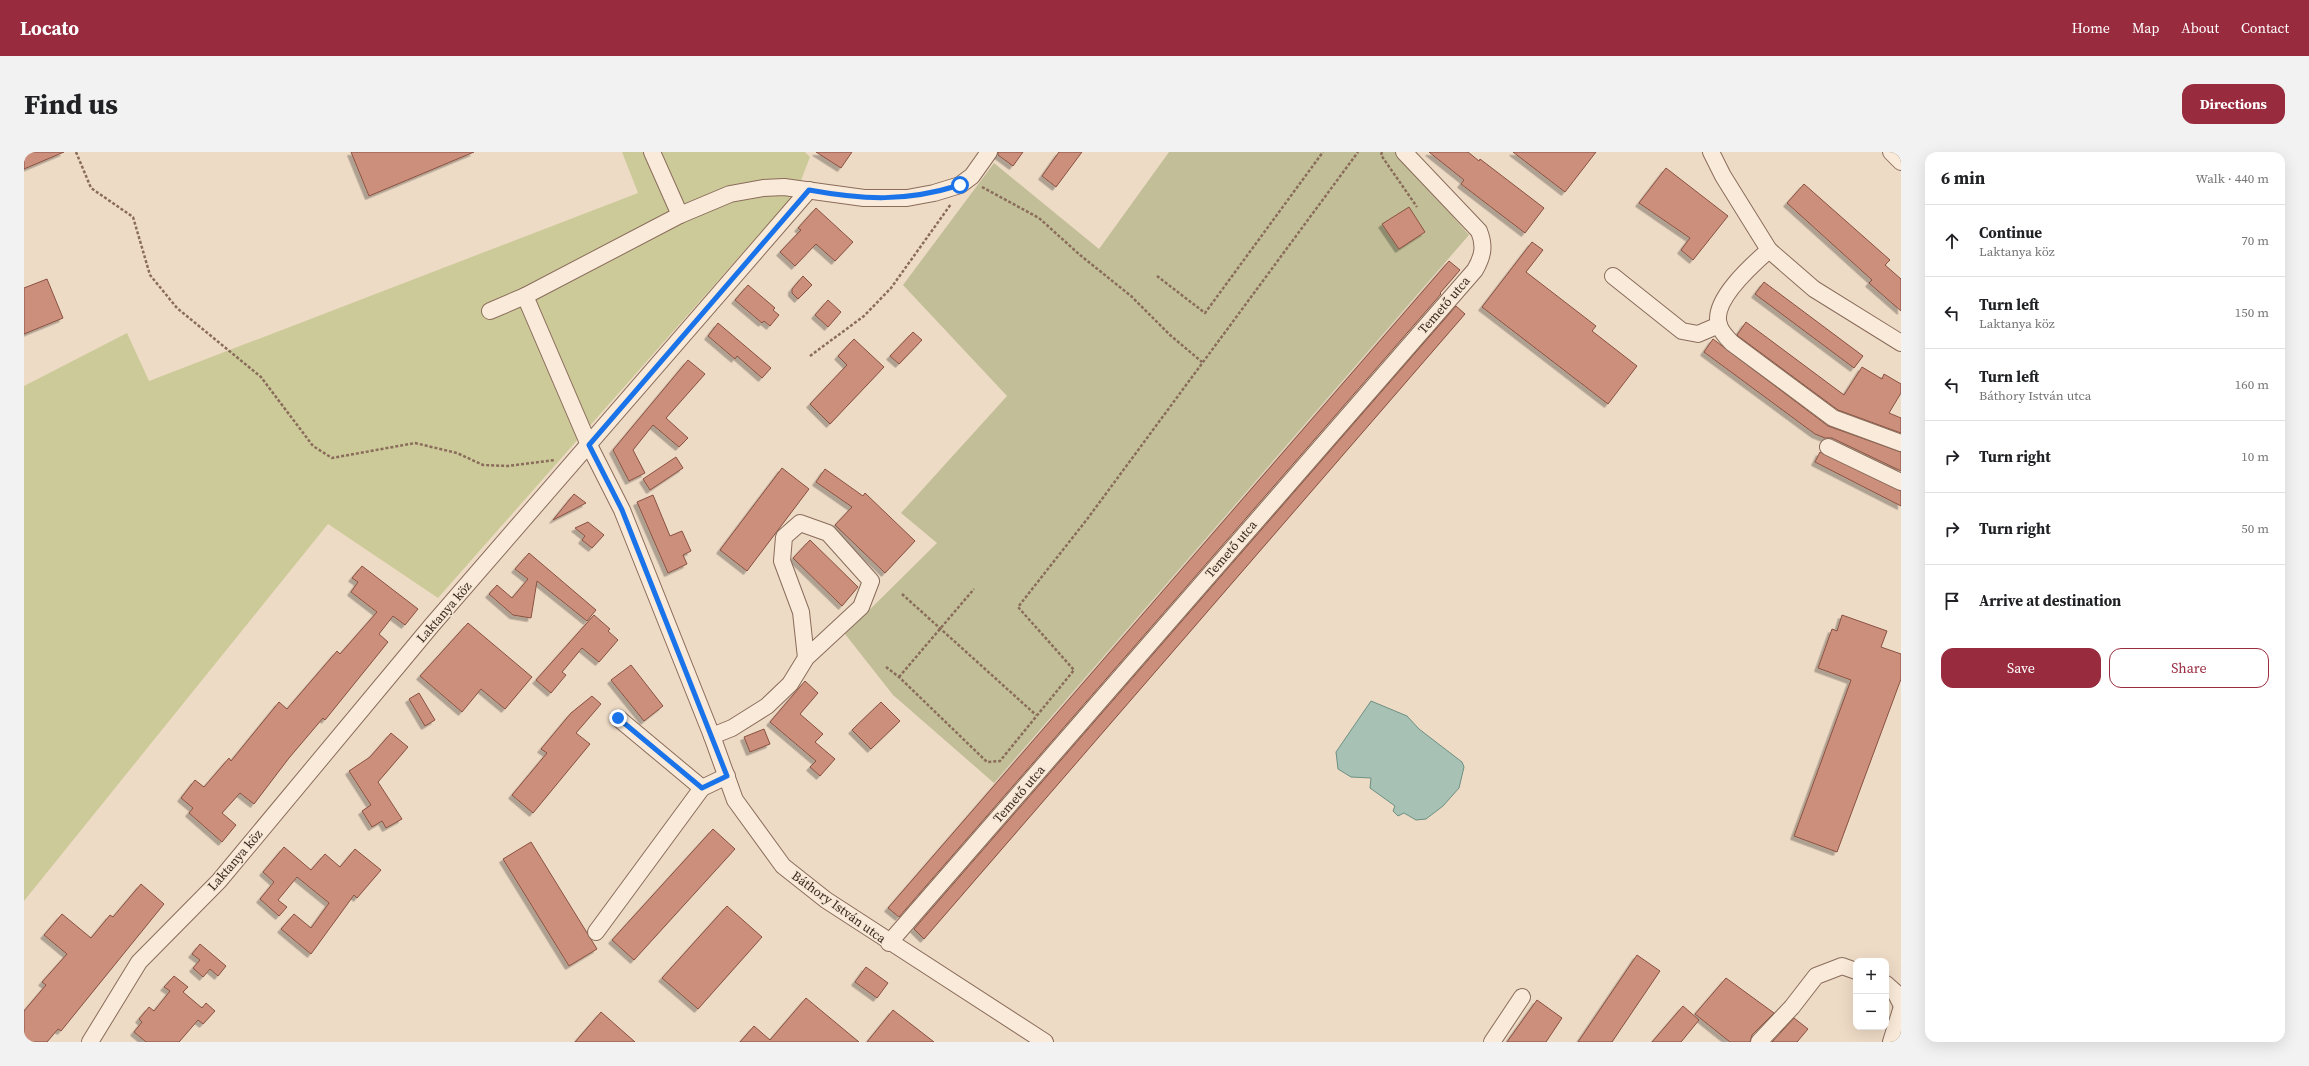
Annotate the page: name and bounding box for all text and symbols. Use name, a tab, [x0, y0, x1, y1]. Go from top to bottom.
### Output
text: Locato	[20, 15, 79, 41]
text: Home	[2072, 18, 2110, 38]
text: Map	[2132, 18, 2159, 38]
text: About	[2181, 18, 2219, 38]
text: Contact	[2241, 18, 2289, 38]
button: Directions	[2182, 84, 2285, 124]
text: Find us	[24, 85, 118, 123]
text: 6 min	[1941, 166, 1985, 190]
text: Walk · 440 m	[2196, 170, 2269, 187]
route start	[951, 176, 969, 194]
text: Continue	[1979, 222, 2042, 243]
icon: ahead	[1941, 230, 1963, 252]
text: 70 m	[2241, 232, 2269, 249]
text: Laktanya köz	[1979, 243, 2055, 260]
street label: Temető utca	[1414, 272, 1474, 337]
text: Turn left	[1979, 294, 2039, 315]
icon: left	[1941, 302, 1963, 324]
text: 150 m	[2235, 304, 2269, 321]
text: Laktanya köz	[1979, 315, 2055, 332]
text: Turn left	[1979, 366, 2039, 387]
icon: left	[1941, 374, 1963, 396]
text: 160 m	[2235, 376, 2269, 393]
text: Báthory István utca	[1979, 387, 2091, 404]
icon: right	[1941, 446, 1963, 468]
text: Turn right	[1979, 446, 2051, 467]
text: 10 m	[2241, 448, 2269, 465]
street label: Temető utca	[1201, 516, 1261, 581]
icon: right	[1941, 518, 1963, 540]
text: Turn right	[1979, 518, 2051, 539]
text: 50 m	[2241, 520, 2269, 537]
street label: Laktanya köz	[413, 578, 475, 646]
icon: arrive	[1941, 590, 1963, 612]
text: Arrive at destination	[1979, 590, 2121, 611]
button: Save	[1941, 648, 2101, 688]
button: Share	[2109, 648, 2269, 688]
route end	[609, 709, 627, 727]
street label: Temető utca	[989, 761, 1049, 826]
street label: Laktanya köz	[204, 826, 266, 894]
street label: Báthory István utca	[789, 867, 890, 947]
map controls	[1853, 958, 1889, 1030]
button: +	[1853, 958, 1889, 994]
button: −	[1853, 994, 1889, 1030]

